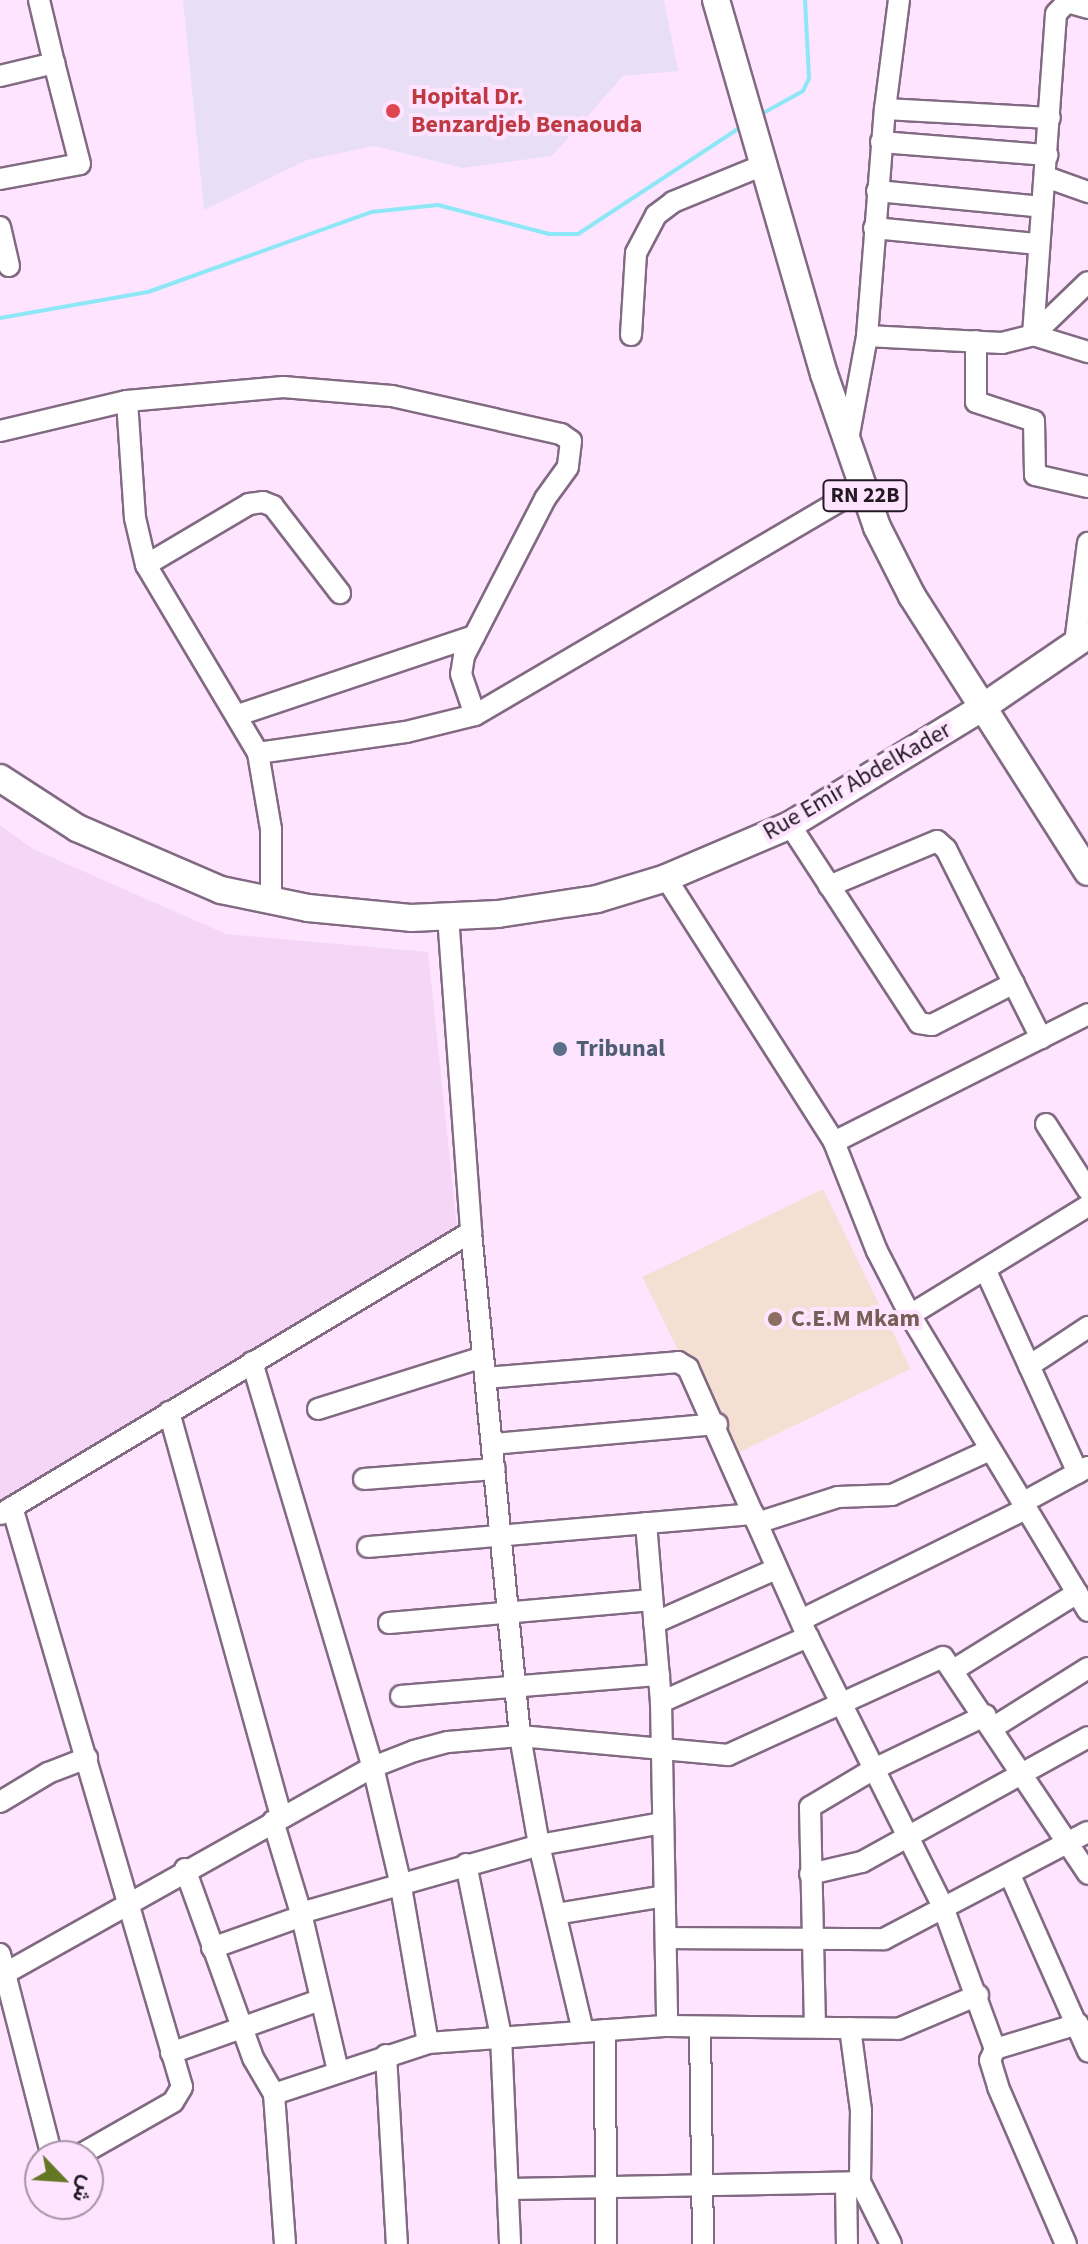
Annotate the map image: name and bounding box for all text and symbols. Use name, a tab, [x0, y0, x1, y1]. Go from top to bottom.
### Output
place label: Hopital Dr. Benzardjeb Benaouda	[411, 83, 642, 139]
marker: Hopital Dr. Benzardjeb Benaouda	[382, 100, 404, 122]
road number: RN 22B	[821, 478, 909, 514]
street label: Rue Emir AbdelKader	[758, 715, 956, 847]
place label: Tribunal	[576, 1035, 665, 1063]
marker: Tribunal	[551, 1040, 569, 1058]
place label: C.E.M Mkam	[791, 1305, 920, 1333]
marker: C.E.M Mkam	[766, 1310, 784, 1328]
north arrow	[24, 2140, 104, 2220]
text: ش	[64, 2171, 104, 2208]

